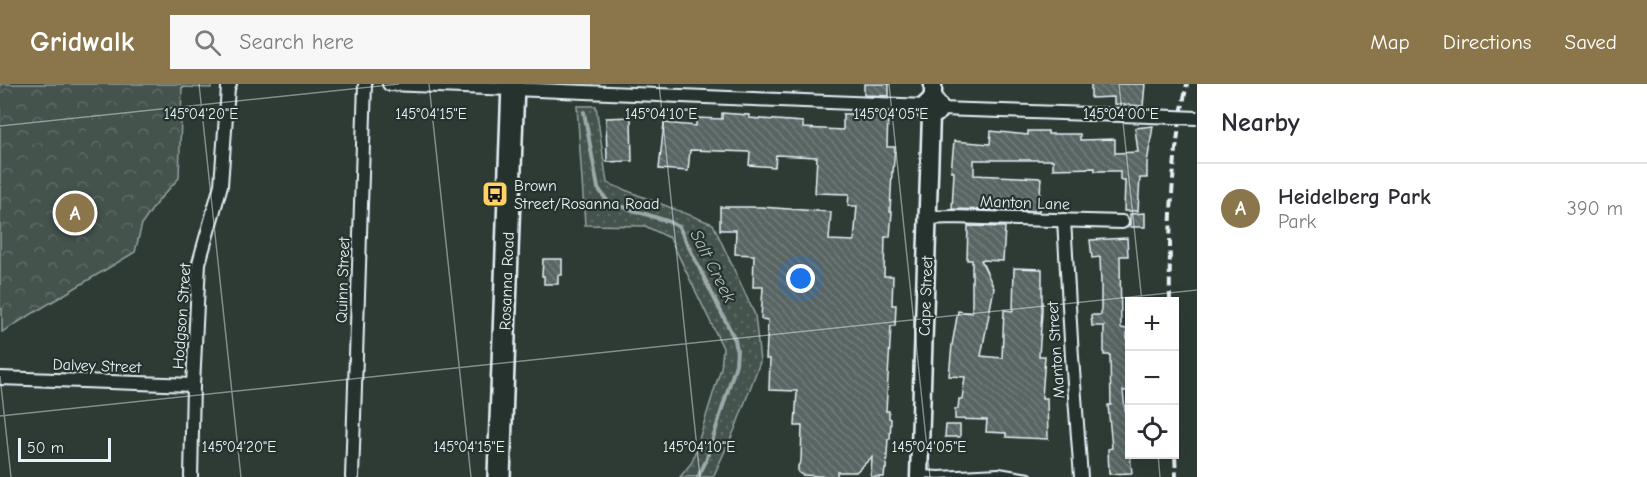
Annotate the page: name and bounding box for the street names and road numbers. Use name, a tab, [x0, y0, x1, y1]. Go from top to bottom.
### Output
street label: Manton Lane	[980, 192, 1070, 214]
street label: Rosanna Road	[496, 232, 518, 331]
street label: Quinn Street	[332, 236, 354, 323]
street label: Cape Street	[916, 255, 936, 336]
street label: Hodgson Street	[169, 262, 195, 370]
street label: Manton Street	[1044, 300, 1068, 399]
street label: Dalvey Street	[52, 355, 142, 377]

